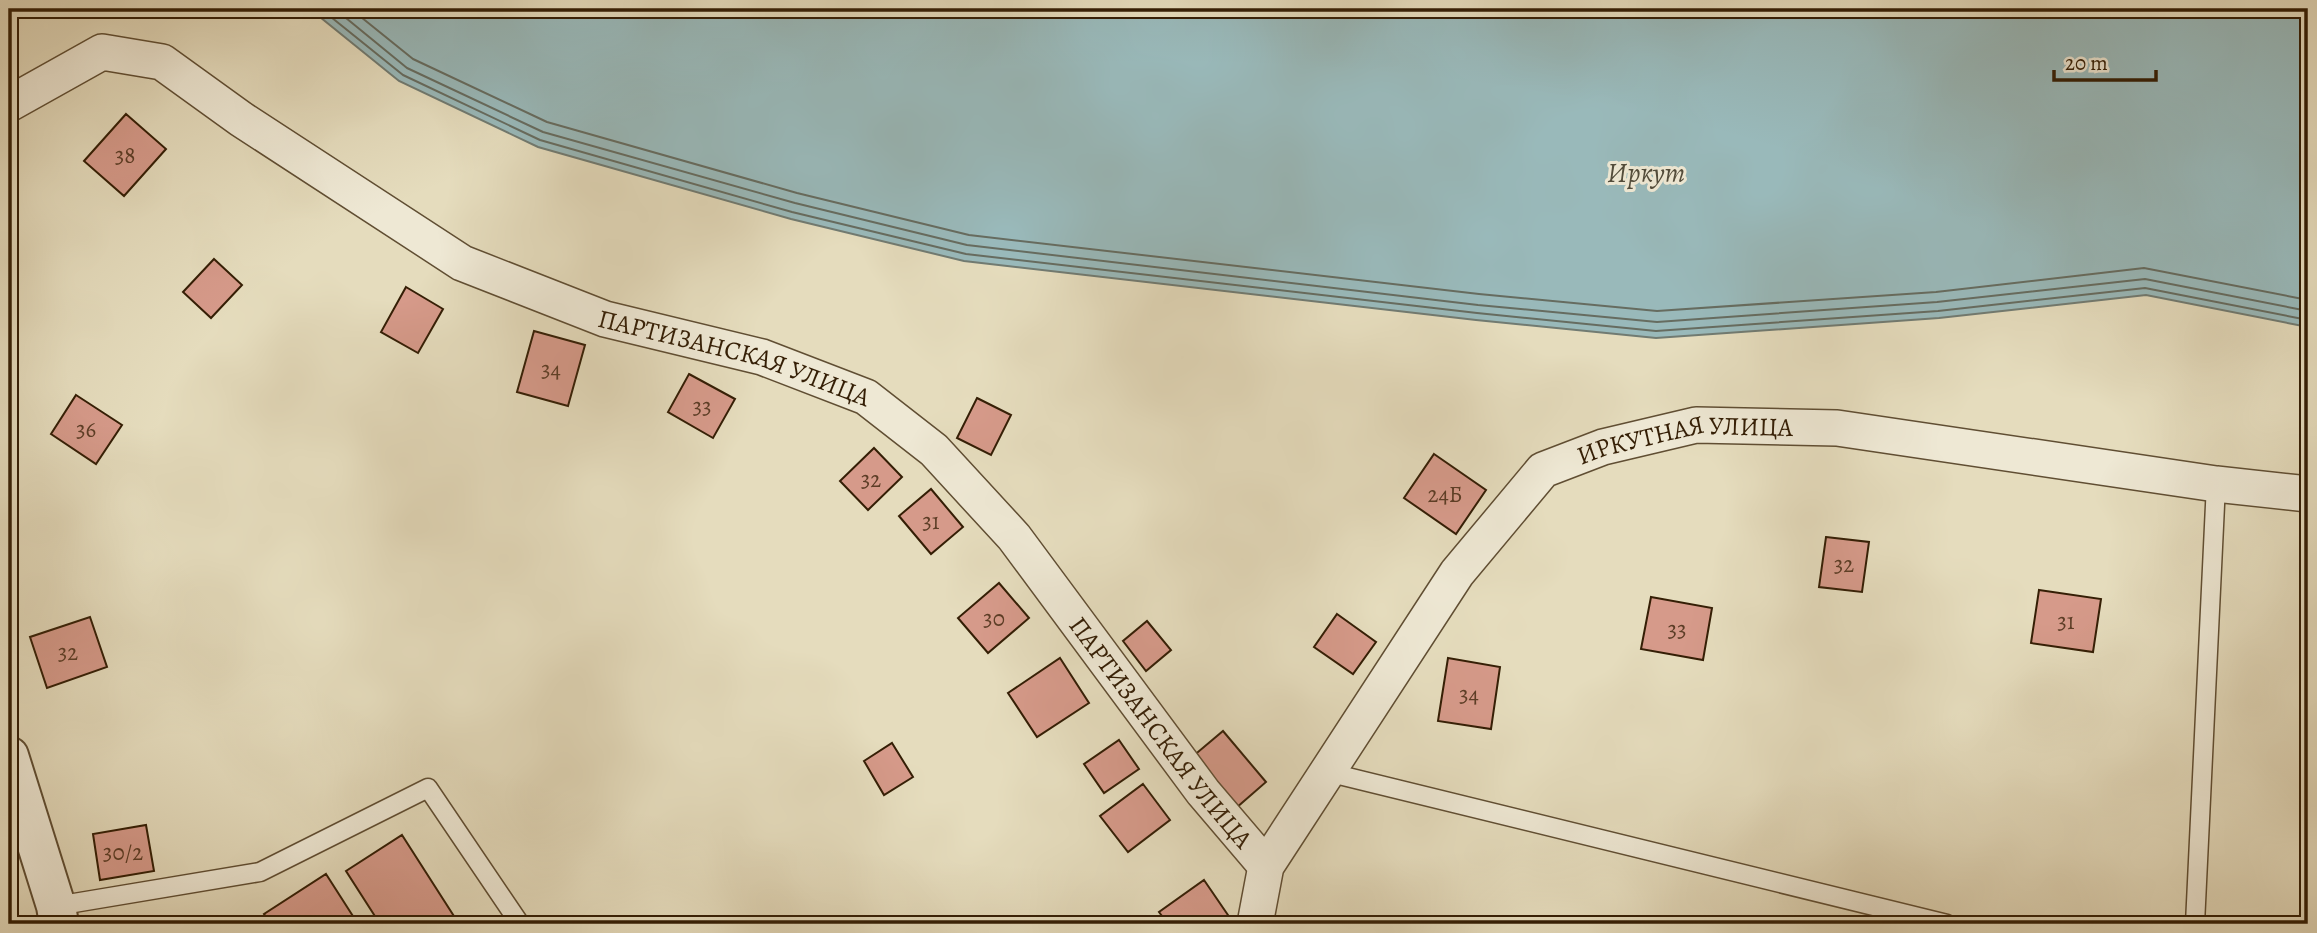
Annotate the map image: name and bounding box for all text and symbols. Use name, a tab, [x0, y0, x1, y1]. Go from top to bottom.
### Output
scale bar	[2054, 38, 2156, 82]
text: 20 m	[2065, 49, 2108, 77]
house number: 38	[115, 140, 135, 171]
water label: Иркут	[1607, 154, 1685, 192]
street label: ПАРТИЗАНСКАЯ УЛИЦА	[594, 301, 876, 415]
house number: 34	[541, 354, 561, 385]
house number: 33	[692, 391, 712, 422]
street label: ИРКУТНАЯ УЛИЦА	[1572, 407, 1794, 473]
house number: 36	[76, 414, 96, 445]
house number: 32	[861, 464, 881, 495]
house number: 24Б	[1427, 479, 1463, 510]
house number: 31	[922, 506, 940, 537]
house number: 32	[1834, 549, 1854, 580]
house number: 30	[983, 603, 1005, 634]
house number: 31	[2057, 606, 2075, 637]
street label: ПАРТИЗАНСКАЯ УЛИЦА	[1061, 610, 1261, 857]
house number: 33	[1667, 614, 1687, 645]
house number: 32	[58, 637, 78, 668]
house number: 34	[1459, 679, 1479, 710]
house number: 30/2	[103, 837, 143, 868]

